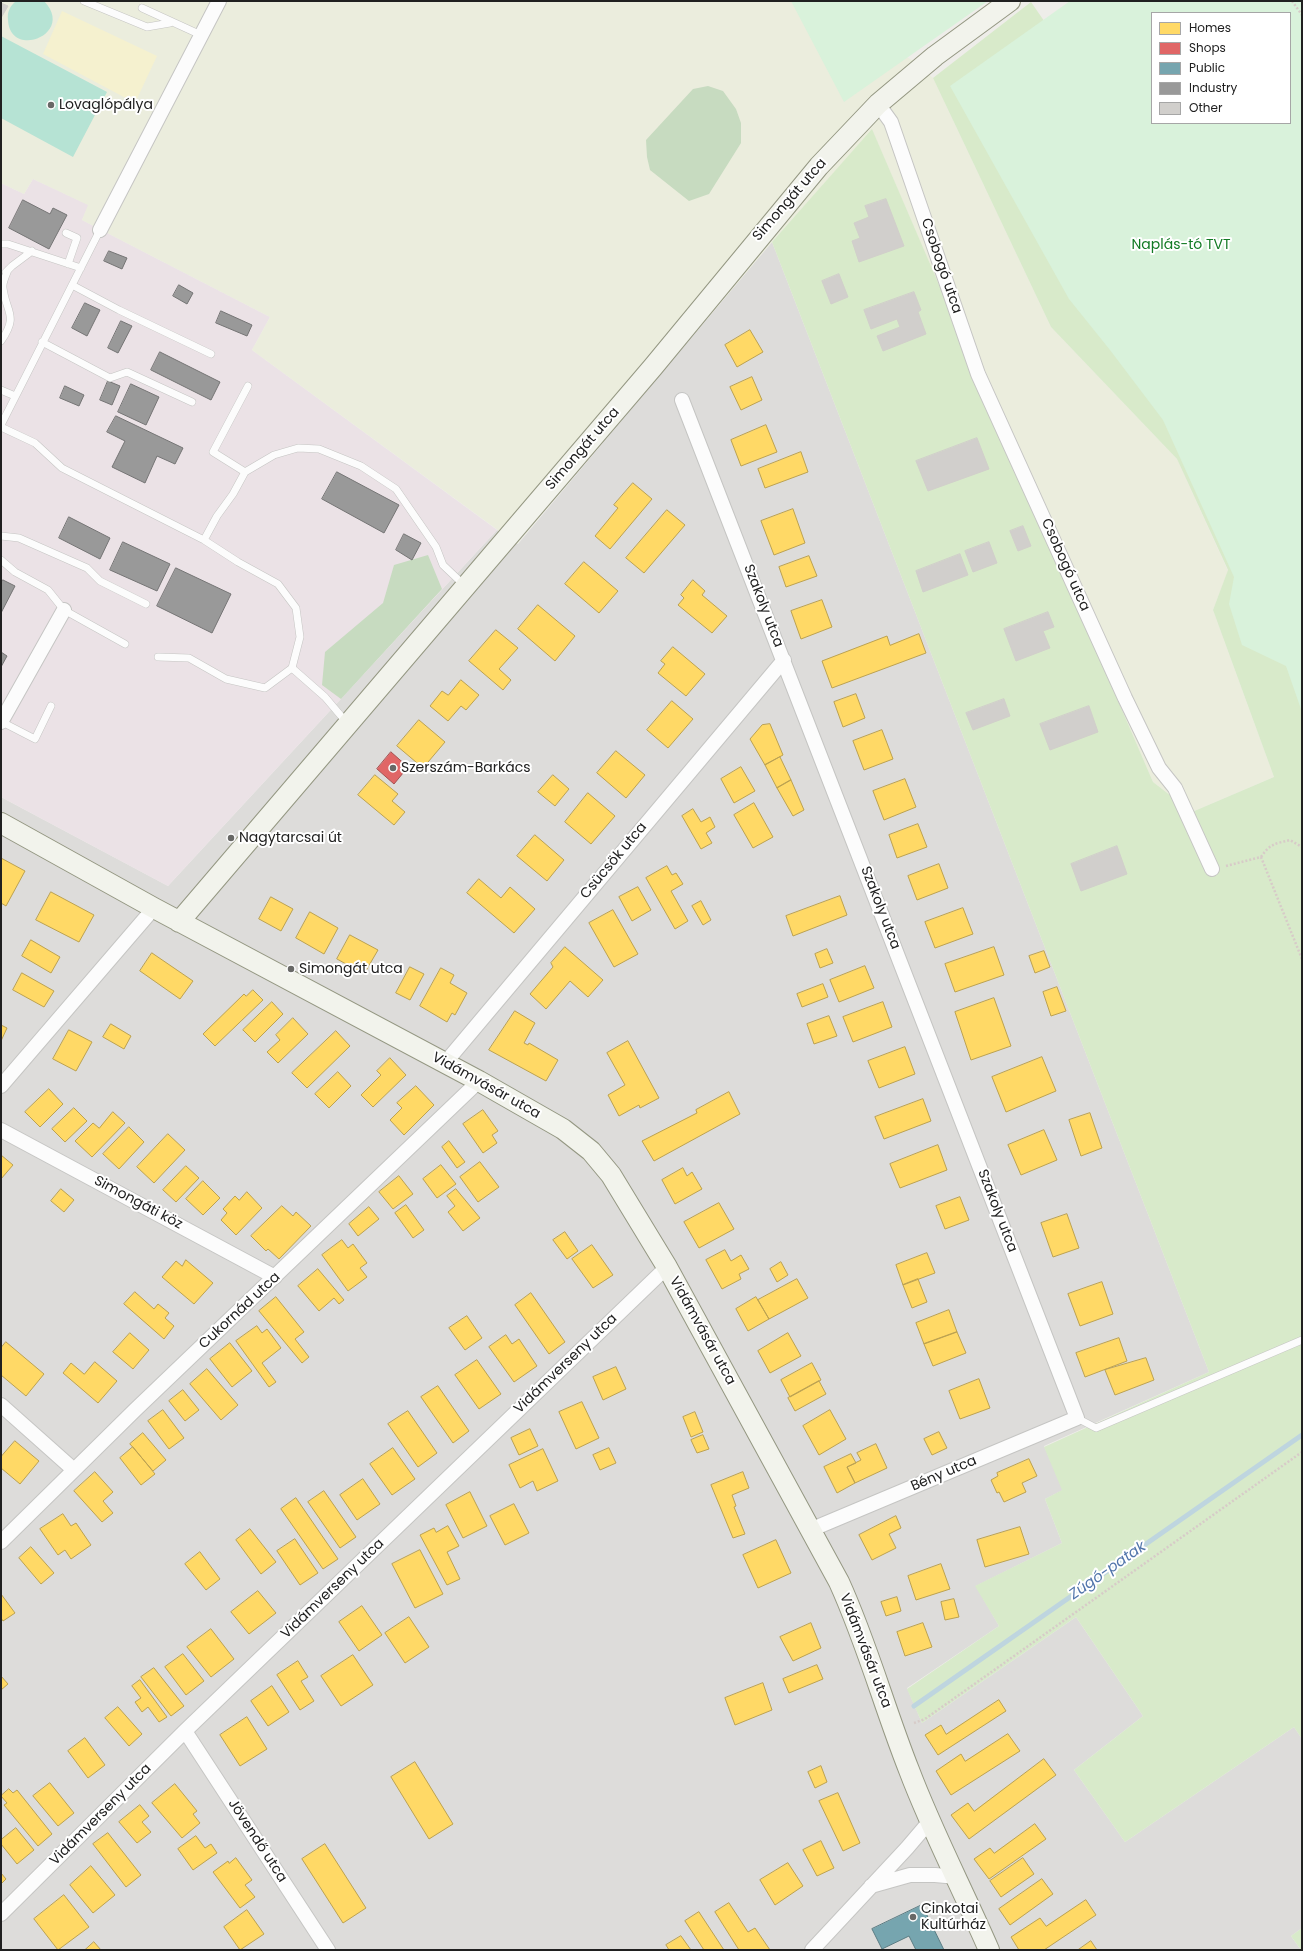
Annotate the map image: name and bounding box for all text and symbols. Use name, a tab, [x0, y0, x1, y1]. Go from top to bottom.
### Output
legend	[1151, 12, 1291, 124]
text: Homes	[1189, 19, 1231, 36]
text: Shops	[1189, 39, 1226, 56]
text: Public	[1189, 59, 1225, 76]
text: Industry	[1189, 79, 1237, 96]
place label: Lovaglópálya	[59, 97, 153, 113]
text: Other	[1189, 99, 1222, 116]
marker: Lovaglópálya	[46, 100, 56, 110]
street label: Simongát utca	[750, 155, 830, 245]
street label: Csobogó utca	[917, 216, 965, 316]
park label: Naplás-tó TVT	[1131, 237, 1231, 253]
street label: Simongát utca	[543, 404, 623, 494]
street label: Csobogó utca	[1037, 516, 1093, 614]
street label: Szakoly utca	[740, 562, 786, 650]
place label: Szerszám-Barkács	[401, 760, 531, 776]
marker: Szerszám-Barkács	[388, 763, 398, 773]
street label: Csücsök utca	[577, 819, 651, 903]
place label: Nagytarcsai út	[239, 830, 342, 846]
marker: Nagytarcsai út	[226, 833, 236, 843]
street label: Szakoly utca	[857, 864, 903, 952]
place label: Simongát utca	[299, 961, 403, 977]
marker: Simongát utca	[286, 964, 296, 974]
street label: Vidámvásár utca	[429, 1049, 543, 1123]
street label: Szakoly utca	[974, 1167, 1020, 1255]
street label: Simongáti köz	[91, 1173, 185, 1233]
street label: Cukornád utca	[196, 1269, 284, 1353]
street label: Vidámvásár utca	[665, 1274, 739, 1388]
street label: Vidámverseny utca	[511, 1311, 621, 1417]
street label: Bény utca	[909, 1453, 979, 1495]
street label: Vidámverseny utca	[278, 1536, 388, 1642]
water label: Zúgó-patak	[1066, 1538, 1150, 1604]
street label: Vidámvásár utca	[835, 1591, 895, 1711]
street label: Vidámverseny utca	[47, 1761, 155, 1869]
street label: Jövendő utca	[224, 1796, 290, 1886]
place label: Cinkotai Kultúrház	[921, 1901, 986, 1934]
marker: Cinkotai Kultúrház	[908, 1912, 918, 1922]

